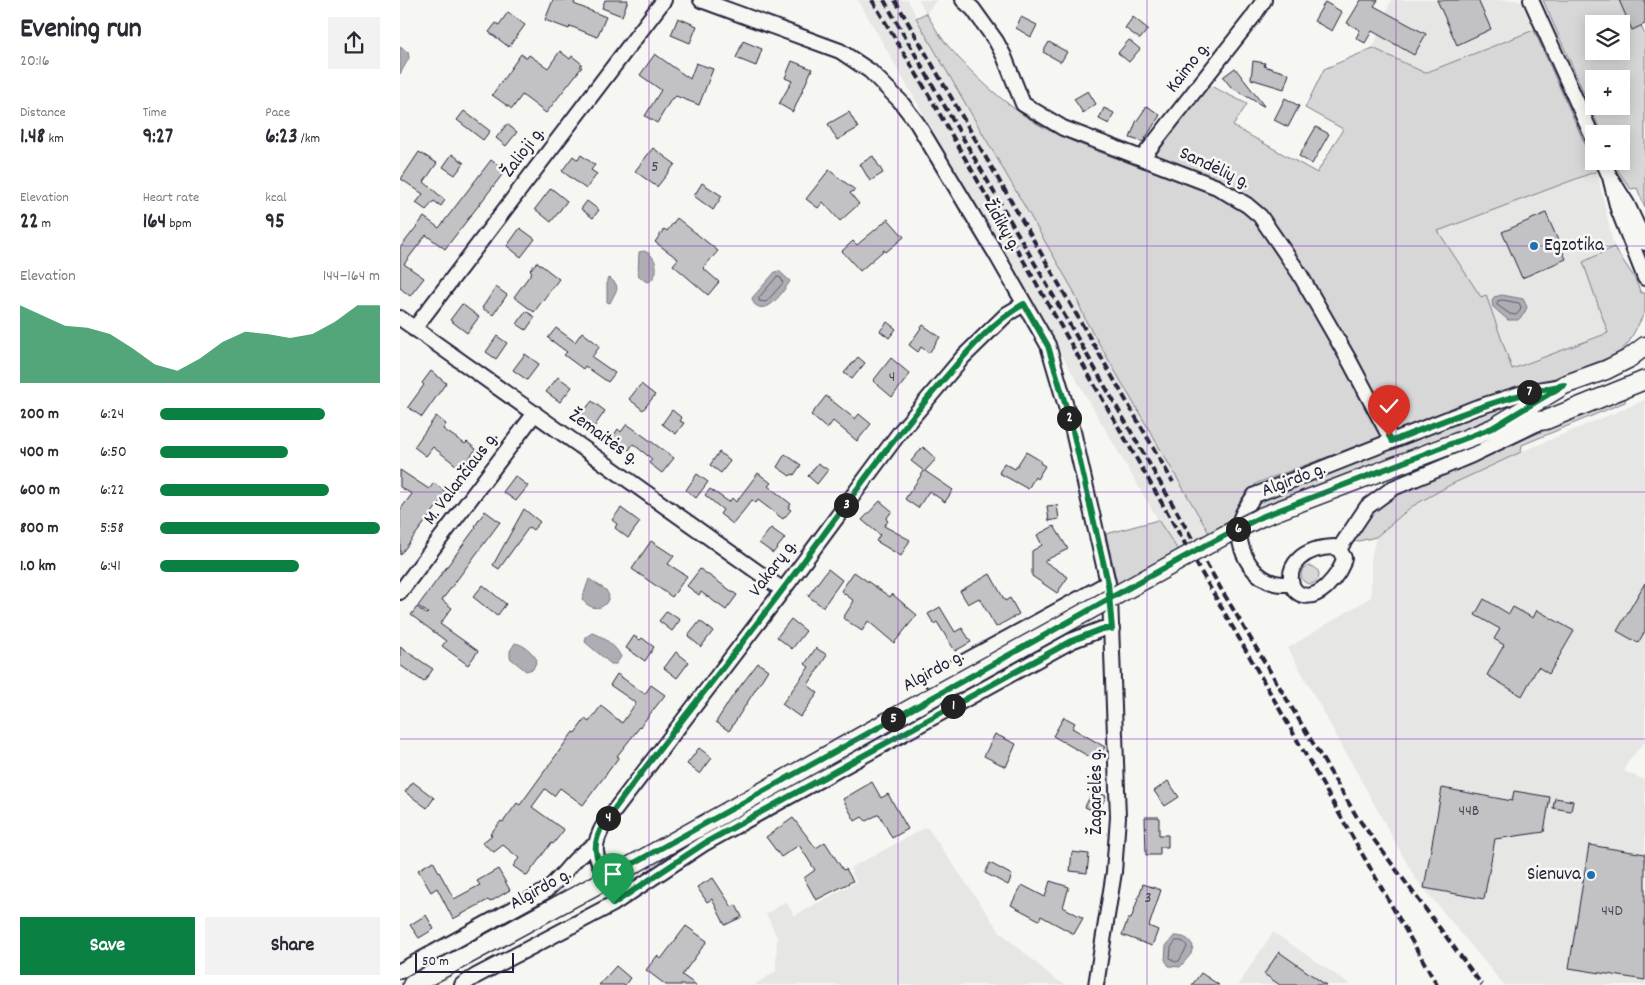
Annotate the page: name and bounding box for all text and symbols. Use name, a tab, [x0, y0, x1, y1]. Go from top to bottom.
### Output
text: Evening run	[20, 11, 142, 51]
map controls	[1585, 15, 1630, 170]
button: layers	[1585, 15, 1630, 60]
button: share	[328, 17, 380, 69]
street label: Kaimo g.	[1160, 37, 1218, 99]
text: 20:16	[20, 50, 50, 73]
button: +	[1585, 70, 1630, 115]
text: Distance	[20, 103, 66, 123]
text: Time	[143, 103, 167, 123]
text: Pace	[265, 103, 290, 123]
street label: Žalioji g.	[496, 122, 552, 184]
text: 1.48	[20, 123, 45, 153]
text: 9:27	[143, 123, 173, 153]
text: 6:23	[265, 123, 298, 153]
button: −	[1585, 125, 1630, 170]
text: km	[45, 129, 64, 149]
text: /km	[298, 129, 320, 149]
street label: Sandėlių g.	[1174, 141, 1254, 197]
house number: 5	[651, 156, 659, 179]
text: Elevation	[20, 188, 69, 208]
text: Heart rate	[143, 188, 199, 208]
text: kcal	[265, 188, 287, 208]
street label: Židikų g.	[975, 195, 1027, 257]
text: 22	[20, 208, 38, 238]
text: 164	[143, 208, 166, 238]
text: 95	[265, 208, 285, 238]
text: m	[38, 214, 51, 234]
text: bpm	[166, 214, 192, 234]
place label: Egzotika	[1544, 233, 1605, 260]
marker: Egzotika	[1528, 240, 1540, 252]
text: Elevation	[20, 265, 76, 288]
text: 144–164 m	[323, 265, 380, 288]
house number: 4	[889, 366, 895, 389]
pin: 7	[1516, 380, 1542, 404]
text: 7	[1527, 382, 1532, 402]
pin	[1368, 385, 1410, 436]
icon: check	[1375, 392, 1403, 420]
text: 200 m	[20, 403, 59, 426]
text: 6:24	[100, 403, 124, 426]
street label: Žemaitės g.	[562, 403, 644, 473]
pin: 2	[1056, 406, 1082, 430]
text: 2	[1066, 408, 1073, 428]
street label: M. Valančiaus g.	[418, 427, 506, 531]
text: 400 m	[20, 441, 59, 464]
text: 6:50	[100, 441, 127, 464]
street label: Algirdo g.	[1258, 456, 1330, 506]
text: 600 m	[20, 479, 60, 502]
text: 6:22	[100, 479, 124, 502]
pin: 3	[834, 492, 858, 518]
text: 3	[843, 495, 850, 515]
pin: 6	[1226, 516, 1250, 542]
text: 800 m	[20, 517, 59, 540]
text: 5:58	[100, 517, 124, 540]
text: 6	[1235, 519, 1242, 539]
street label: Vakarų g.	[743, 535, 805, 603]
text: 1.0 km	[20, 555, 56, 578]
text: 6:41	[100, 555, 121, 578]
street label: Algirdo g.	[898, 644, 970, 700]
pin: 1	[940, 694, 966, 718]
text: 1	[952, 696, 955, 716]
pin: 5	[880, 706, 906, 732]
text: 5	[890, 709, 897, 729]
street label: Žagarėlės g.	[1084, 749, 1111, 835]
house number: 44B	[1459, 800, 1479, 823]
pin: 4	[596, 806, 620, 830]
text: 4	[606, 808, 611, 828]
pin	[592, 853, 634, 904]
icon: arrive	[599, 860, 627, 888]
street label: Algirdo g.	[505, 862, 577, 918]
place label: Sienuva	[1527, 862, 1582, 889]
marker: Sienuva	[1585, 869, 1597, 881]
house number: 3	[1144, 887, 1152, 910]
house number: 44D	[1601, 900, 1623, 923]
button: Save	[20, 917, 195, 975]
button: Share	[205, 917, 380, 975]
scale bar	[415, 950, 514, 973]
text: 50 m	[422, 952, 449, 972]

